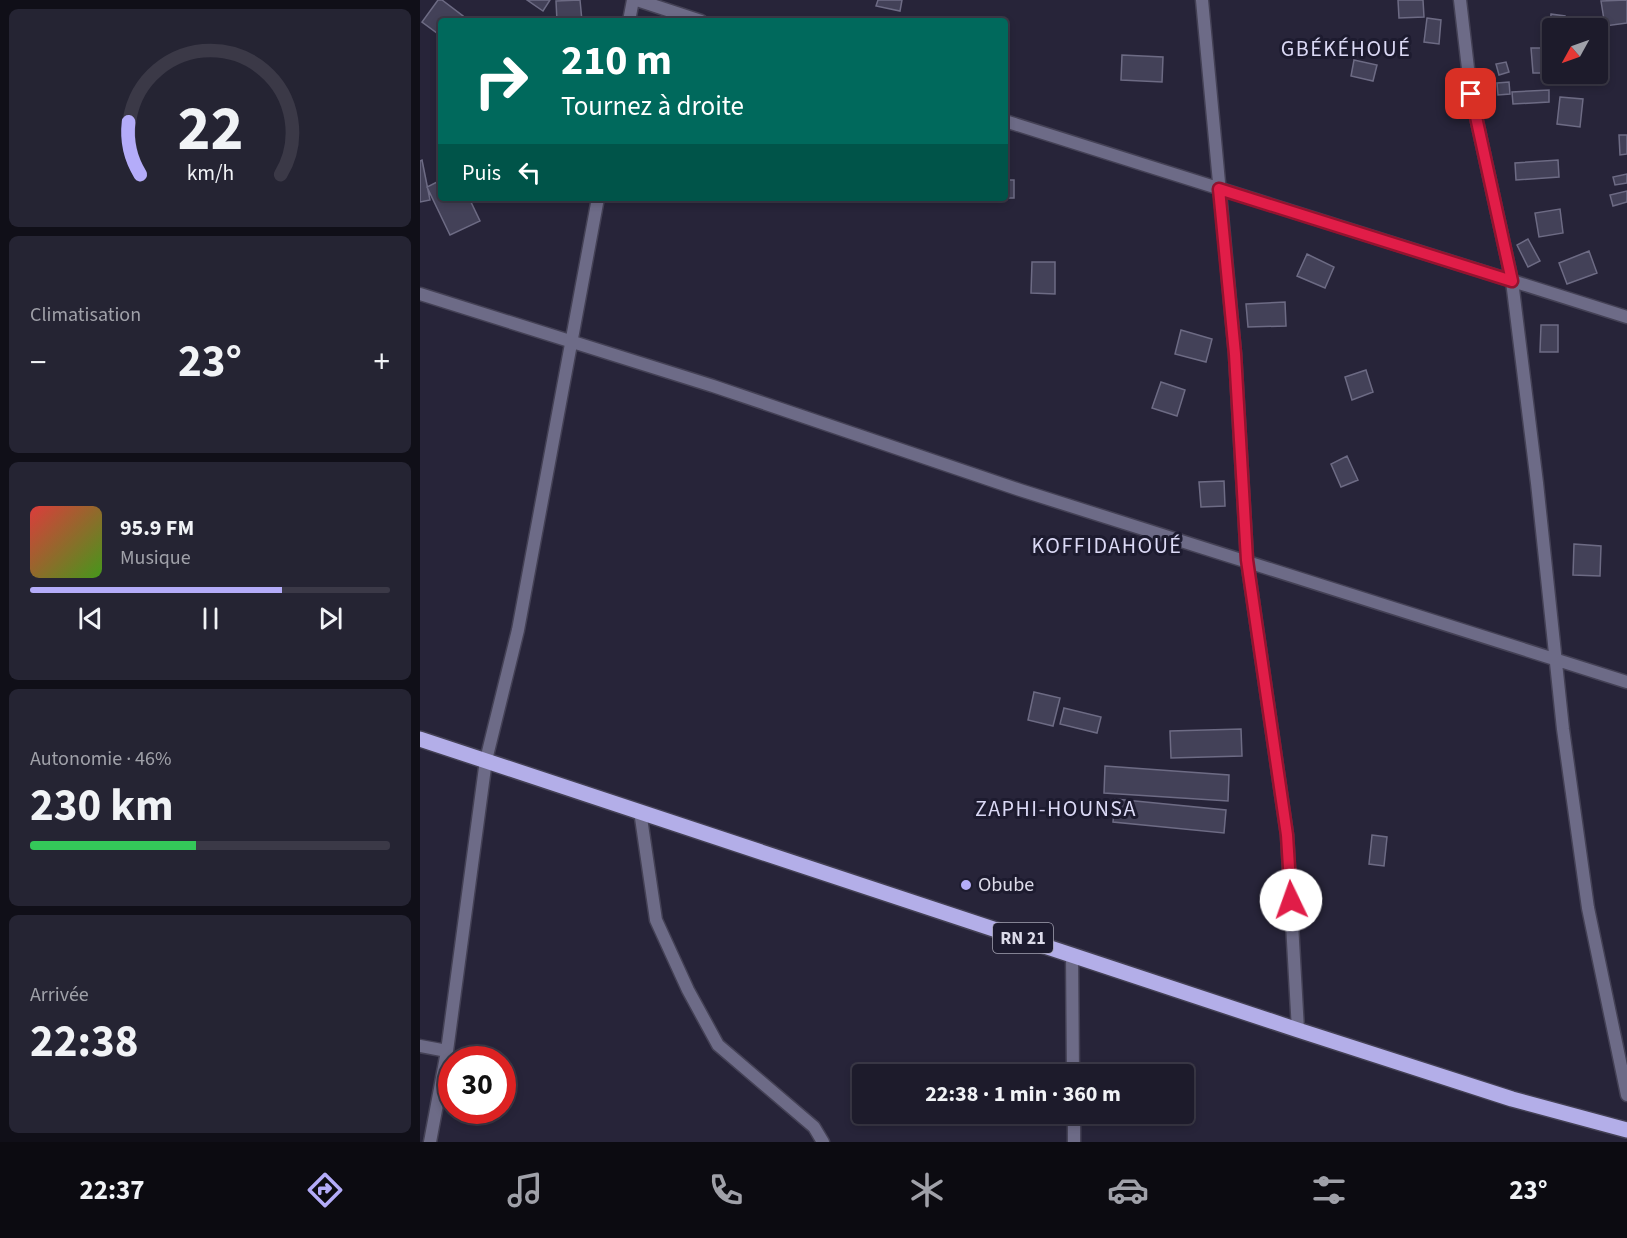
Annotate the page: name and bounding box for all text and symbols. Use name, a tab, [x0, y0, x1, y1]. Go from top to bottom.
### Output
north arrow	[1542, 18, 1608, 84]
map controls	[1542, 18, 1608, 84]
text: 210 m	[561, 31, 672, 91]
district label: GBÉKÉHOUÉ	[1281, 33, 1411, 65]
icon: right	[462, 42, 540, 120]
pin	[1445, 68, 1496, 119]
icon: arrive	[1454, 77, 1487, 110]
text: 22	[177, 85, 243, 174]
text: Tournez à droite	[561, 87, 744, 126]
icon: left	[513, 156, 546, 189]
text: Puis	[462, 157, 501, 189]
text: km/h	[186, 158, 234, 189]
text: Climatisation	[30, 301, 141, 329]
text: 23°	[178, 330, 242, 394]
text: −	[30, 339, 46, 386]
text: +	[374, 339, 390, 386]
text: 95.9 FM	[120, 512, 194, 544]
district label: KOFFIDAHOUÉ	[1032, 530, 1182, 562]
text: Musique	[120, 544, 191, 572]
icon: previous	[74, 602, 107, 635]
icon: pause	[194, 602, 227, 635]
icon: next	[314, 602, 347, 635]
text: Autonomie · 46%	[30, 745, 171, 773]
text: 230 km	[30, 774, 174, 838]
district label: ZAPHI-HOUNSA	[975, 793, 1137, 825]
position arrow	[1259, 868, 1323, 932]
place label: Obube	[978, 871, 1034, 899]
marker: Obube	[959, 878, 973, 892]
road number: RN 21	[993, 923, 1053, 953]
text: Arrivée	[30, 981, 89, 1009]
text: 22:38	[30, 1010, 139, 1074]
speed limit sign: 30	[438, 1046, 516, 1124]
text: 22:38 · 1 min · 360 m	[925, 1078, 1121, 1110]
icon: directions	[304, 1169, 346, 1211]
icon: music	[504, 1169, 546, 1211]
icon: phone	[705, 1169, 747, 1211]
icon: climate	[906, 1169, 948, 1211]
icon: car	[1107, 1169, 1149, 1211]
icon: filters	[1308, 1169, 1350, 1211]
text: 22:37	[79, 1171, 145, 1210]
text: 23°	[1509, 1171, 1548, 1210]

